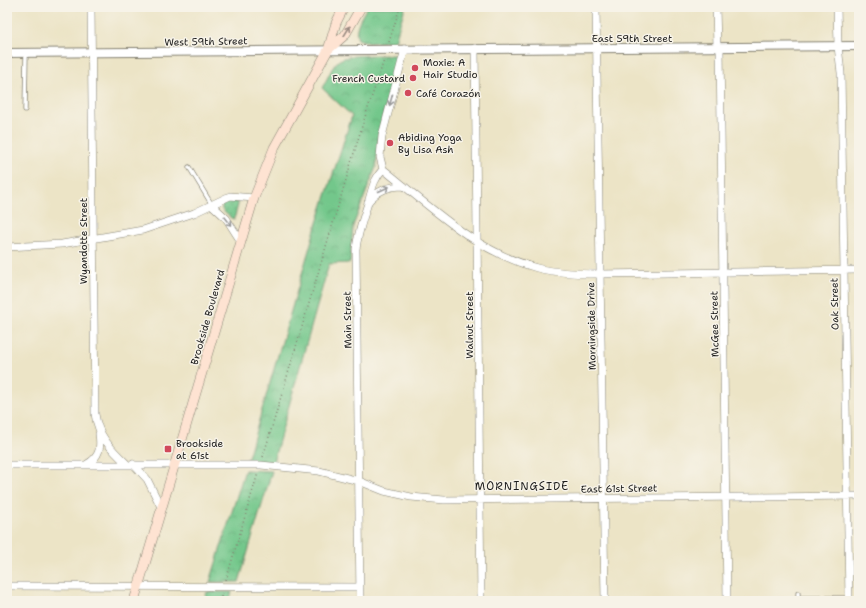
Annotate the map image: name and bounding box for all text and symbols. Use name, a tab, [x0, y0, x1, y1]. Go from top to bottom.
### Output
one-way arrow	[343, 25, 351, 37]
street label: East 59th Street	[592, 32, 672, 45]
street label: West 59th Street	[164, 34, 248, 49]
place label: Moxie: A Hair Studio	[423, 56, 478, 81]
marker: Moxie: A Hair Studio	[410, 63, 420, 73]
place label: French Custard	[332, 72, 406, 85]
marker: French Custard	[408, 73, 418, 83]
place label: Café Corazón	[416, 87, 480, 100]
marker: Café Corazón	[403, 88, 413, 98]
one-way arrow	[387, 93, 395, 106]
place label: Abiding Yoga By Lisa Ash	[398, 131, 463, 156]
marker: Abiding Yoga By Lisa Ash	[385, 138, 395, 148]
one-way arrow	[378, 185, 390, 193]
street label: Wyandotte Street	[77, 198, 90, 284]
one-way arrow	[224, 216, 232, 227]
street label: Brookside Boulevard	[188, 267, 227, 366]
street label: Oak Street	[828, 278, 841, 330]
street label: Morningside Drive	[584, 282, 599, 370]
street label: Main Street	[341, 291, 354, 349]
street label: Walnut Street	[463, 291, 476, 359]
street label: McGee Street	[707, 291, 722, 357]
place label: Brookside at 61st	[176, 437, 223, 462]
marker: Brookside at 61st	[163, 444, 173, 454]
district label: MORNINGSIDE	[475, 479, 569, 494]
street label: East 61st Street	[581, 481, 657, 496]

